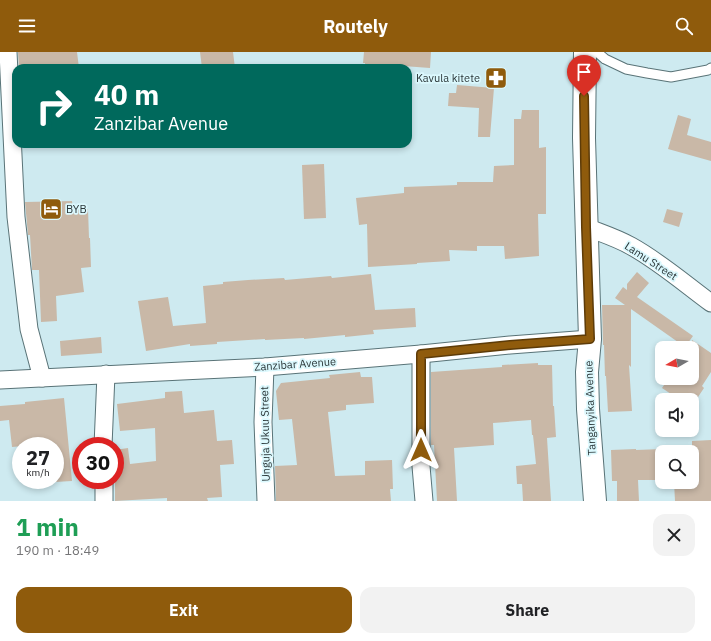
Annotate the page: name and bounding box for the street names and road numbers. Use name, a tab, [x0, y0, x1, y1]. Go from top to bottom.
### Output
street label: Lamu Street	[622, 239, 680, 283]
street label: Zanzibar Avenue	[254, 354, 336, 374]
street label: Tanganyika Avenue	[581, 360, 599, 456]
street label: Unguja Ukuu Street	[257, 386, 273, 482]

